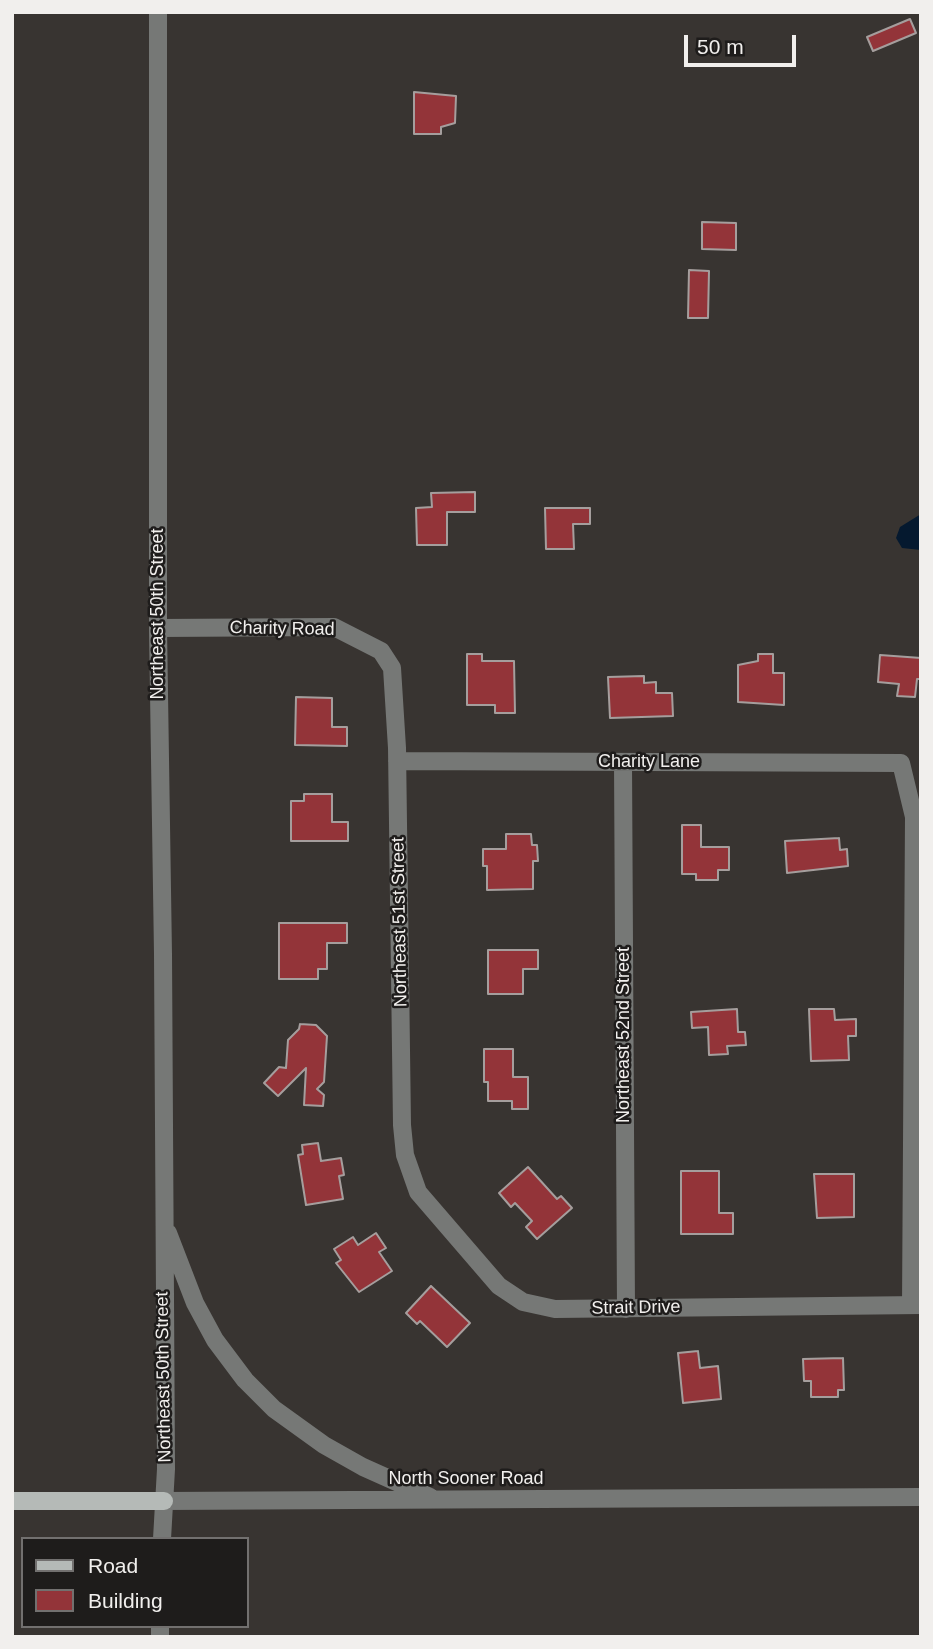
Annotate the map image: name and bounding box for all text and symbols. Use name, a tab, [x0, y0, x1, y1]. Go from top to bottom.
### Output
scale bar	[688, 21, 800, 65]
text: 50 m	[697, 35, 744, 58]
street label: Northeast 50th Street	[147, 528, 169, 700]
street label: Charity Road	[229, 617, 335, 641]
street label: Charity Lane	[598, 751, 700, 773]
street label: Northeast 51st Street	[388, 837, 412, 1007]
street label: Northeast 52nd Street	[613, 947, 635, 1123]
street label: Northeast 50th Street	[152, 1291, 176, 1463]
street label: Strait Drive	[591, 1296, 681, 1320]
street label: North Sooner Road	[388, 1468, 544, 1490]
legend	[21, 1537, 248, 1628]
text: Road	[88, 1554, 138, 1577]
text: Building	[88, 1589, 163, 1612]

